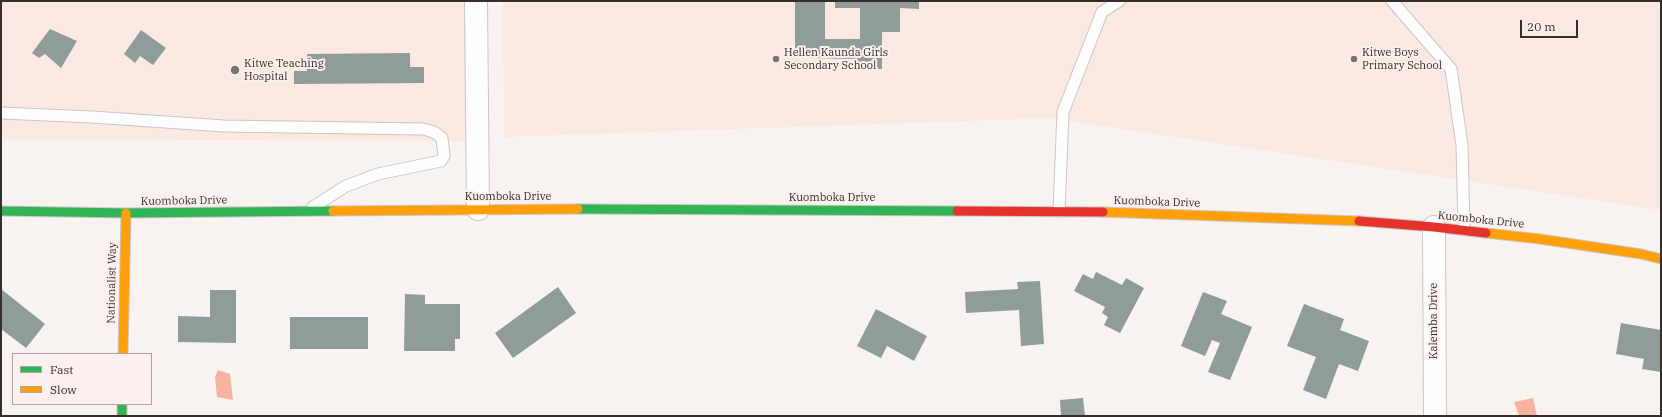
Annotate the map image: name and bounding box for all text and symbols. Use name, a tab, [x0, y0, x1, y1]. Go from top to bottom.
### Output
scale bar	[1522, 12, 1580, 38]
text: 20 m	[1527, 19, 1556, 34]
place label: Hellen Kaunda Girls Secondary School	[784, 46, 888, 72]
place label: Kitwe Boys Primary School	[1362, 46, 1442, 72]
marker: Hellen Kaunda Girls Secondary School	[771, 54, 781, 64]
marker: Kitwe Boys Primary School	[1349, 54, 1359, 64]
place label: Kitwe Teaching Hospital	[244, 57, 324, 83]
marker: Kitwe Teaching Hospital	[229, 64, 241, 76]
street label: Kuomboka Drive	[465, 190, 551, 204]
street label: Kuomboka Drive	[789, 191, 875, 205]
street label: Kuomboka Drive	[141, 194, 227, 208]
street label: Kuomboka Drive	[1113, 194, 1201, 210]
street label: Kuomboka Drive	[1437, 209, 1525, 231]
street label: Nationalist Way	[105, 242, 119, 324]
street label: Kalemba Drive	[1427, 283, 1441, 359]
legend	[12, 353, 152, 405]
text: Fast	[50, 362, 74, 377]
text: Slow	[50, 382, 77, 397]

